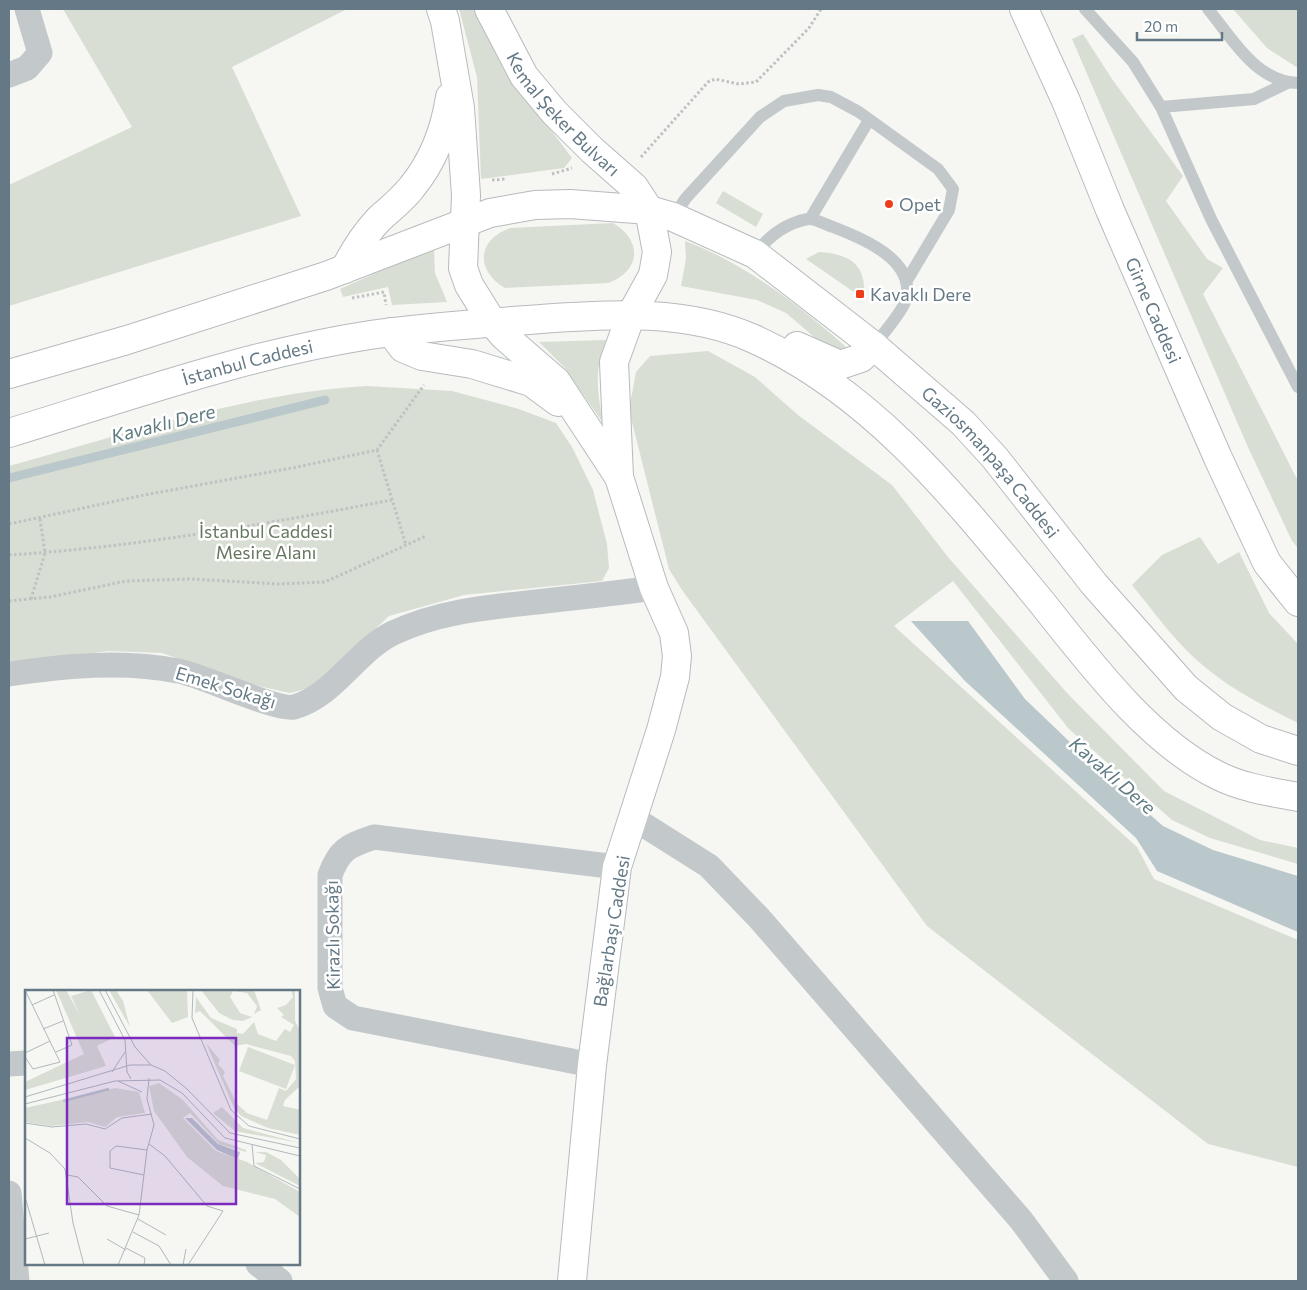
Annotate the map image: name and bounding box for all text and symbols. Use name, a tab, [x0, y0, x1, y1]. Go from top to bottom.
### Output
scale bar	[1137, 10, 1222, 42]
text: 20 m	[1144, 17, 1178, 35]
street label: Kemal Şeker Bulvarı	[502, 48, 625, 181]
place label: Opet	[899, 193, 941, 215]
marker: Opet	[883, 198, 895, 210]
street label: Girne Caddesi	[1121, 254, 1186, 367]
place label: Kavaklı Dere	[870, 283, 971, 305]
marker: Kavaklı Dere	[854, 288, 866, 300]
street label: İstanbul Caddesi	[180, 335, 315, 390]
street label: Gaziosmanpaşa Caddesi	[917, 381, 1064, 542]
water label: Kavaklı Dere	[108, 399, 218, 447]
park label: İstanbul Caddesi Mesire Alanı	[199, 520, 333, 563]
street label: Emek Sokağı	[173, 661, 279, 713]
water label: Kavaklı Dere	[1065, 731, 1161, 819]
street label: Bağlarbaşı Caddesi	[588, 854, 634, 1008]
street label: Kirazlı Sokağı	[320, 880, 344, 990]
inset map	[25, 990, 300, 1265]

